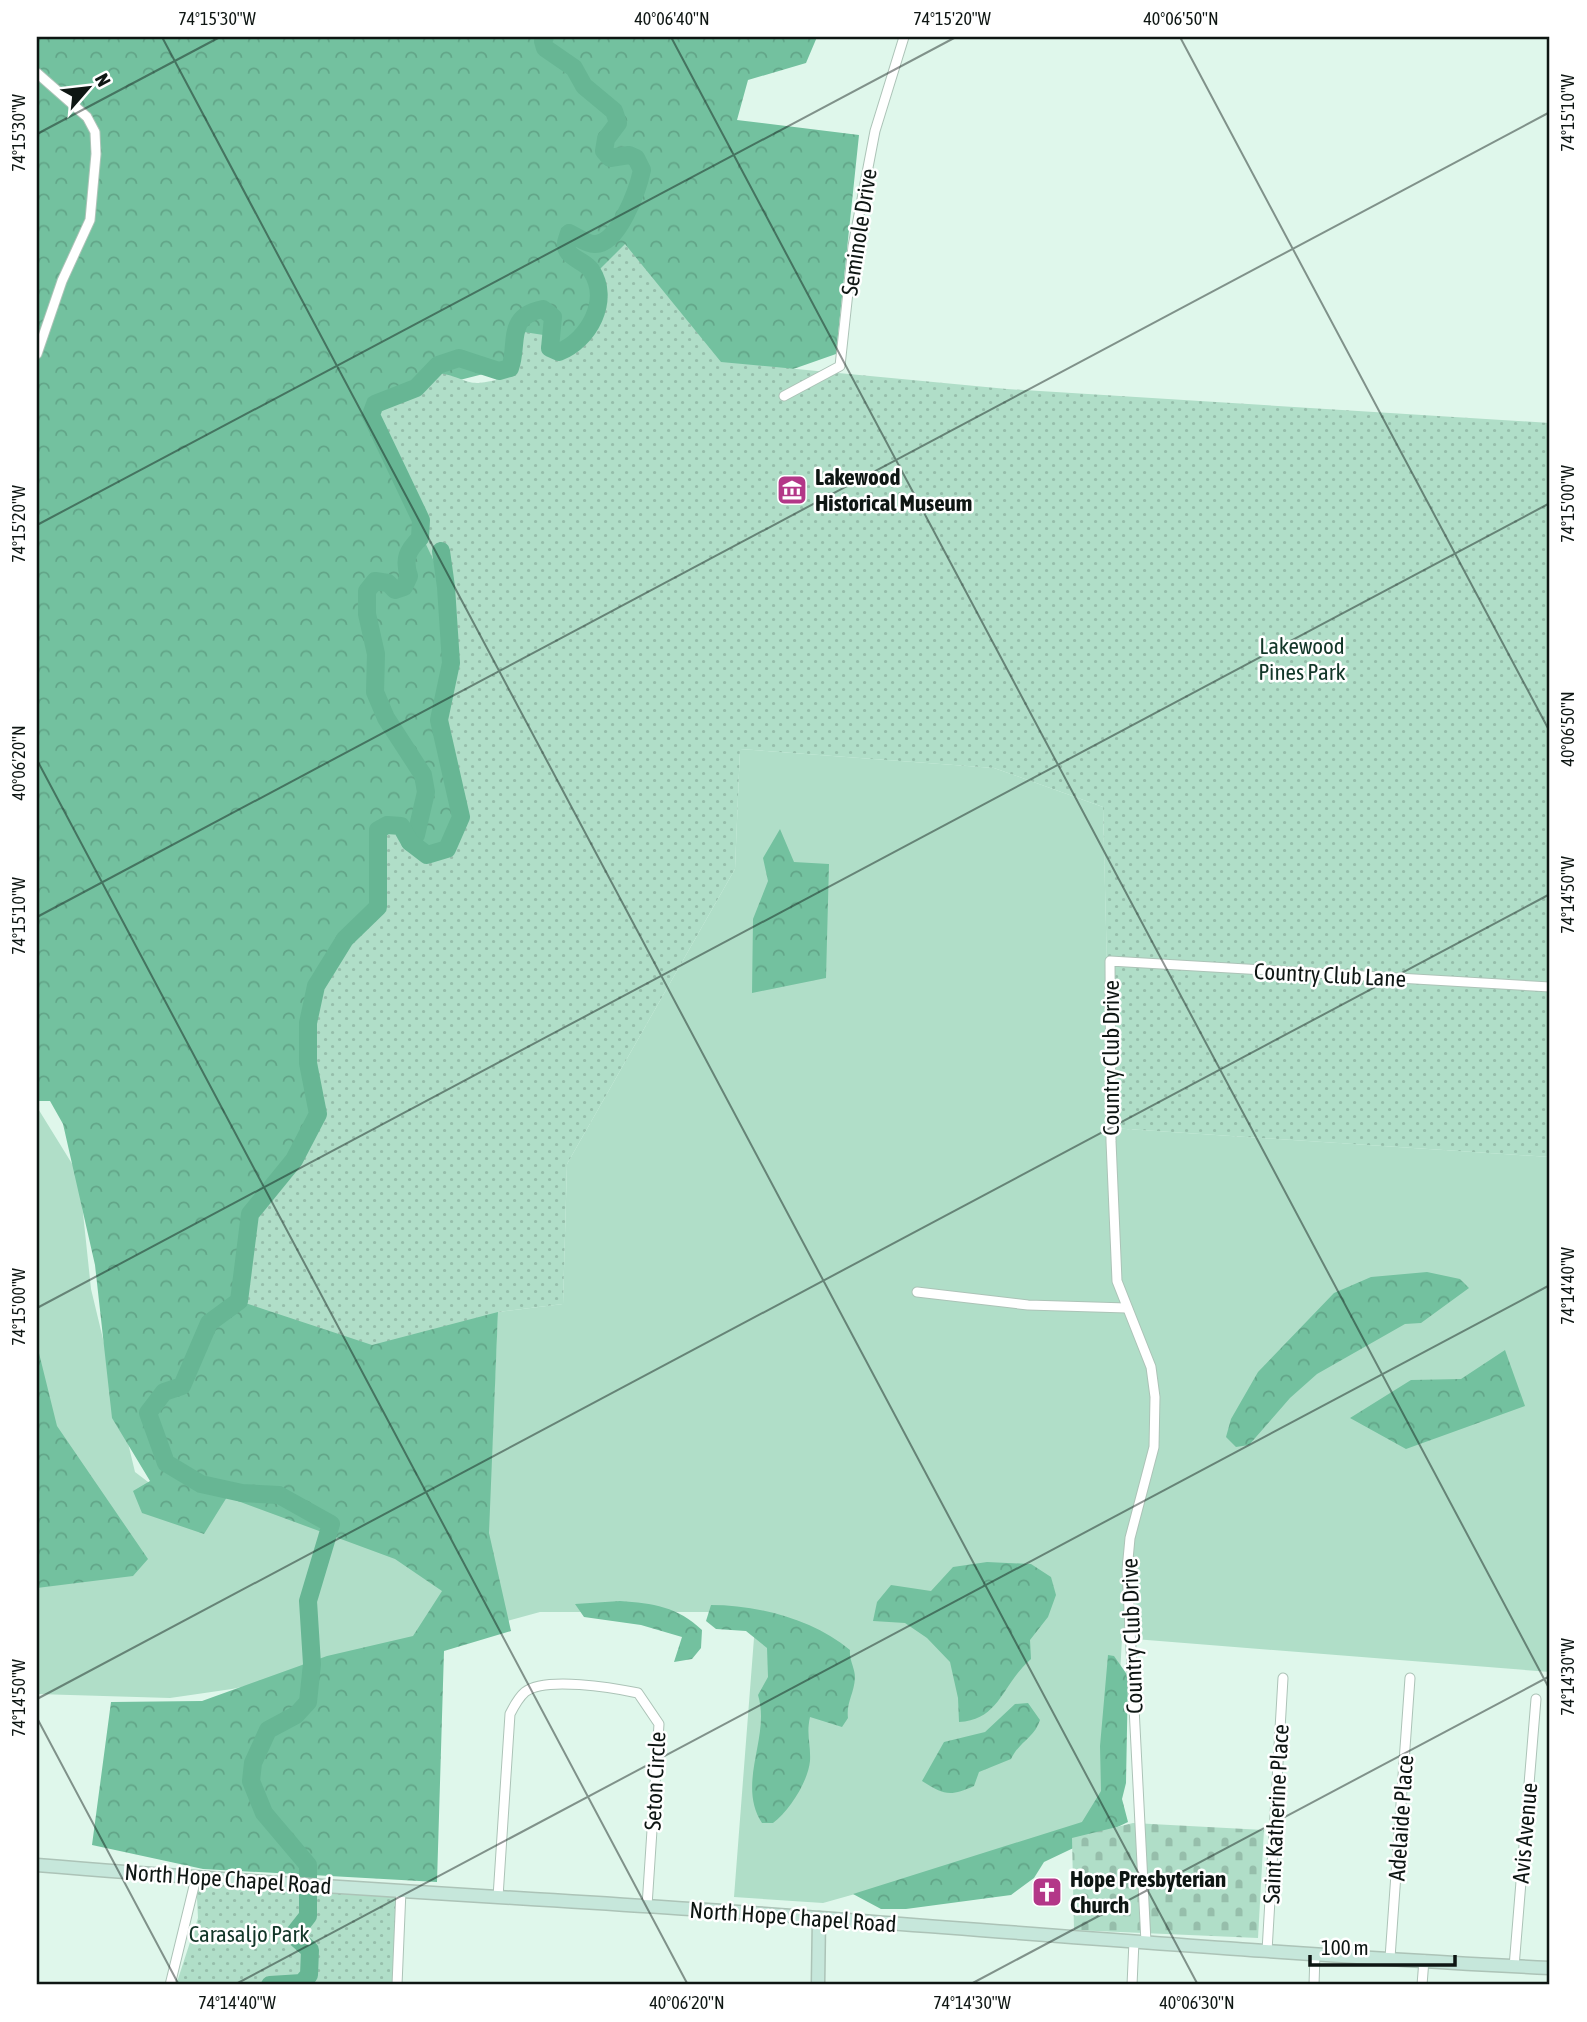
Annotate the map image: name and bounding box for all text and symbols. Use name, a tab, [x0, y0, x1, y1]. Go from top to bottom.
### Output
text: 74°15'30"W	[178, 8, 256, 29]
text: 40°06'40"N	[634, 8, 710, 29]
text: 74°15'20"W	[913, 8, 991, 29]
text: 40°06'50"N	[1143, 8, 1219, 29]
north arrow	[52, 52, 122, 122]
text: N	[91, 70, 115, 90]
text: 74°15'10"W	[1557, 74, 1578, 152]
text: 74°15'30"W	[8, 94, 29, 172]
street label: Seminole Drive	[836, 167, 882, 297]
place label: Lakewood Historical Museum	[815, 464, 972, 516]
text: 74°15'00"W	[1557, 465, 1578, 543]
museum icon: Lakewood Historical Museum	[775, 473, 809, 507]
text: 74°15'20"W	[8, 485, 29, 563]
park label: Lakewood Pines Park	[1258, 633, 1346, 685]
text: 40°06'50"N	[1557, 691, 1578, 767]
text: 40°06'20"N	[8, 725, 29, 801]
text: 74°14'50"W	[1557, 856, 1578, 934]
text: 74°15'10"W	[8, 877, 29, 955]
street label: Country Club Lane	[1253, 958, 1407, 992]
street label: Country Club Drive	[1098, 980, 1124, 1136]
text: 74°14'40"W	[1557, 1247, 1578, 1325]
text: 74°15'00"W	[8, 1268, 29, 1346]
street label: Country Club Drive	[1116, 1558, 1148, 1714]
text: 74°14'30"W	[1557, 1638, 1578, 1716]
text: 74°14'50"W	[8, 1659, 29, 1737]
street label: Saint Katherine Place	[1258, 1723, 1294, 1905]
street label: Seton Circle	[639, 1731, 671, 1831]
street label: Adelaide Place	[1384, 1754, 1418, 1882]
street label: Avis Avenue	[1508, 1782, 1542, 1884]
street label: North Hope Chapel Road	[124, 1859, 332, 1899]
place label: Hope Presbyterian Church	[1070, 1866, 1226, 1918]
church icon: Hope Presbyterian Church	[1030, 1875, 1064, 1909]
street label: North Hope Chapel Road	[689, 1897, 897, 1937]
park label: Carasaljo Park	[189, 1921, 309, 1947]
scale bar	[1310, 1924, 1456, 1968]
text: 100 m	[1321, 1935, 1369, 1959]
text: 74°14'40"W	[198, 1992, 276, 2013]
text: 40°06'20"N	[649, 1992, 725, 2013]
text: 74°14'30"W	[933, 1992, 1011, 2013]
text: 40°06'30"N	[1159, 1992, 1235, 2013]

